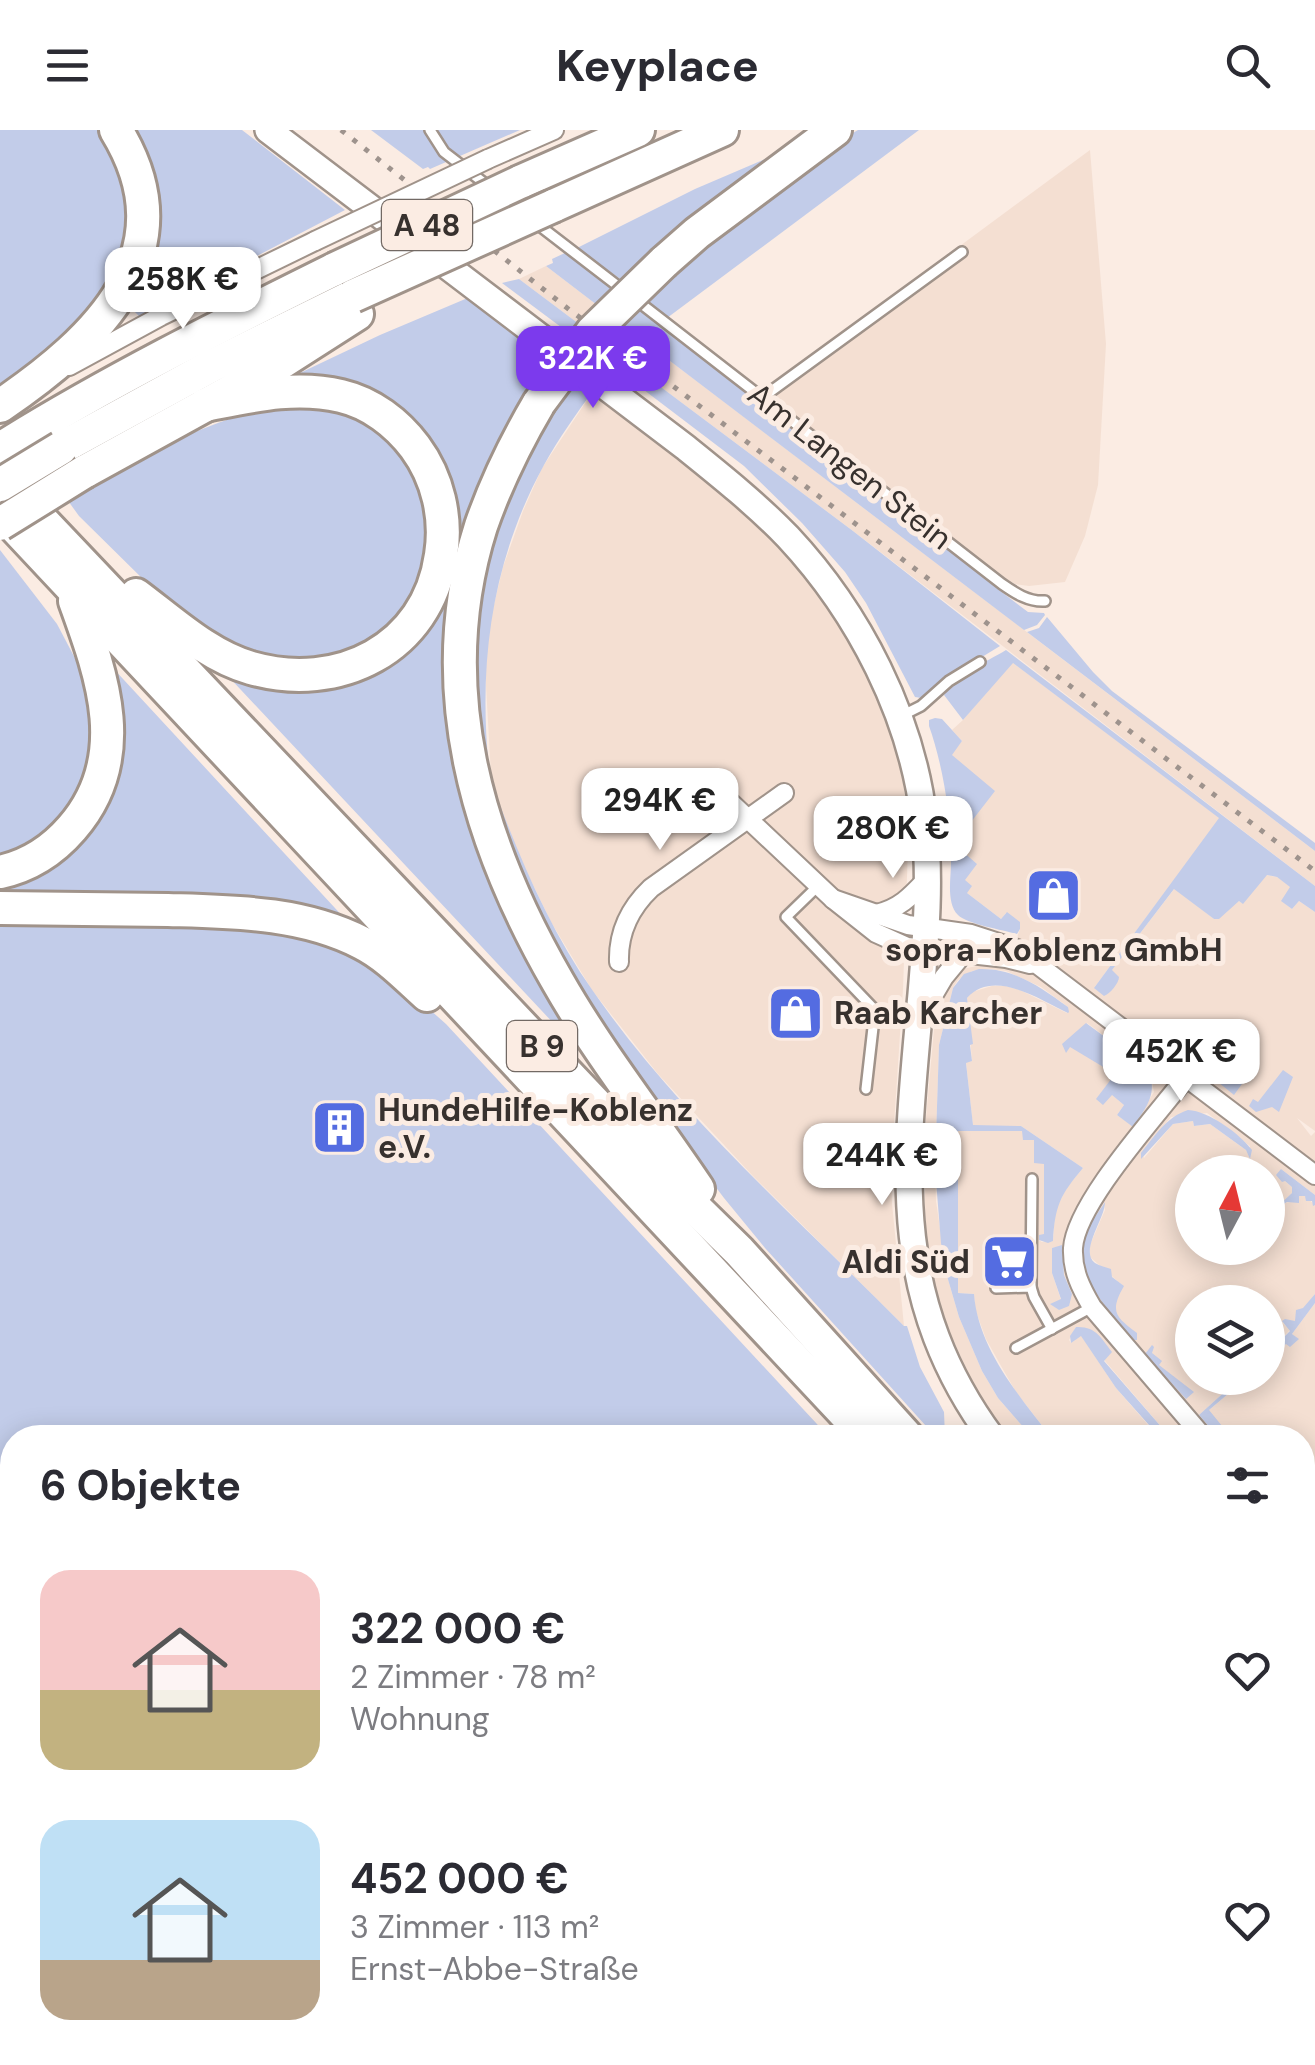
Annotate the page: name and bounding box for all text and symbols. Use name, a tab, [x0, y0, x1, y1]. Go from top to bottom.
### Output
text: Keyplace	[556, 36, 759, 95]
icon: menu	[40, 38, 95, 93]
icon: search	[1220, 38, 1275, 93]
road number: A 48	[382, 200, 472, 250]
pin: 258K €	[102, 247, 264, 332]
text: 258K €	[127, 258, 239, 300]
pin: 322K €	[512, 326, 674, 411]
text: 322K €	[538, 337, 648, 379]
street label: Am Langen Stein	[739, 373, 961, 559]
pin: 294K €	[579, 768, 741, 853]
text: 294K €	[603, 779, 717, 821]
pin: 280K €	[812, 796, 974, 881]
text: 280K €	[836, 807, 950, 849]
shop icon: sopra-Koblenz GmbH	[1024, 866, 1084, 926]
place label: sopra-Koblenz GmbH	[885, 929, 1223, 971]
shop icon: Raab Karcher	[765, 983, 825, 1043]
place label: Raab Karcher	[834, 992, 1042, 1034]
pin: 452K €	[1100, 1019, 1262, 1104]
road number: B 9	[507, 1021, 577, 1071]
text: 452K €	[1125, 1030, 1237, 1072]
place label: HundeHilfe-Koblenz e.V.	[378, 1089, 693, 1168]
building icon: HundeHilfe-Koblenz e.V.	[309, 1098, 369, 1158]
pin: 244K €	[801, 1123, 963, 1208]
text: 244K €	[825, 1134, 939, 1176]
north arrow	[1175, 1155, 1285, 1265]
map controls	[1175, 1155, 1285, 1395]
supermarket icon: Aldi Süd	[979, 1232, 1039, 1292]
place label: Aldi Süd	[842, 1241, 970, 1283]
button: layers	[1175, 1285, 1285, 1395]
text: 6 Objekte	[40, 1458, 241, 1513]
icon: filters	[1220, 1458, 1275, 1513]
text: 322 000 €	[350, 1601, 565, 1656]
icon: home	[120, 1610, 240, 1730]
icon: heart	[1220, 1643, 1275, 1698]
text: 2 Zimmer · 78 m²	[350, 1656, 596, 1698]
text: Wohnung	[350, 1698, 490, 1740]
text: 452 000 €	[350, 1851, 569, 1906]
icon: home	[120, 1860, 240, 1980]
icon: heart	[1220, 1893, 1275, 1948]
text: 3 Zimmer · 113 m²	[350, 1906, 599, 1948]
text: Ernst-Abbe-Straße	[350, 1948, 639, 1990]

